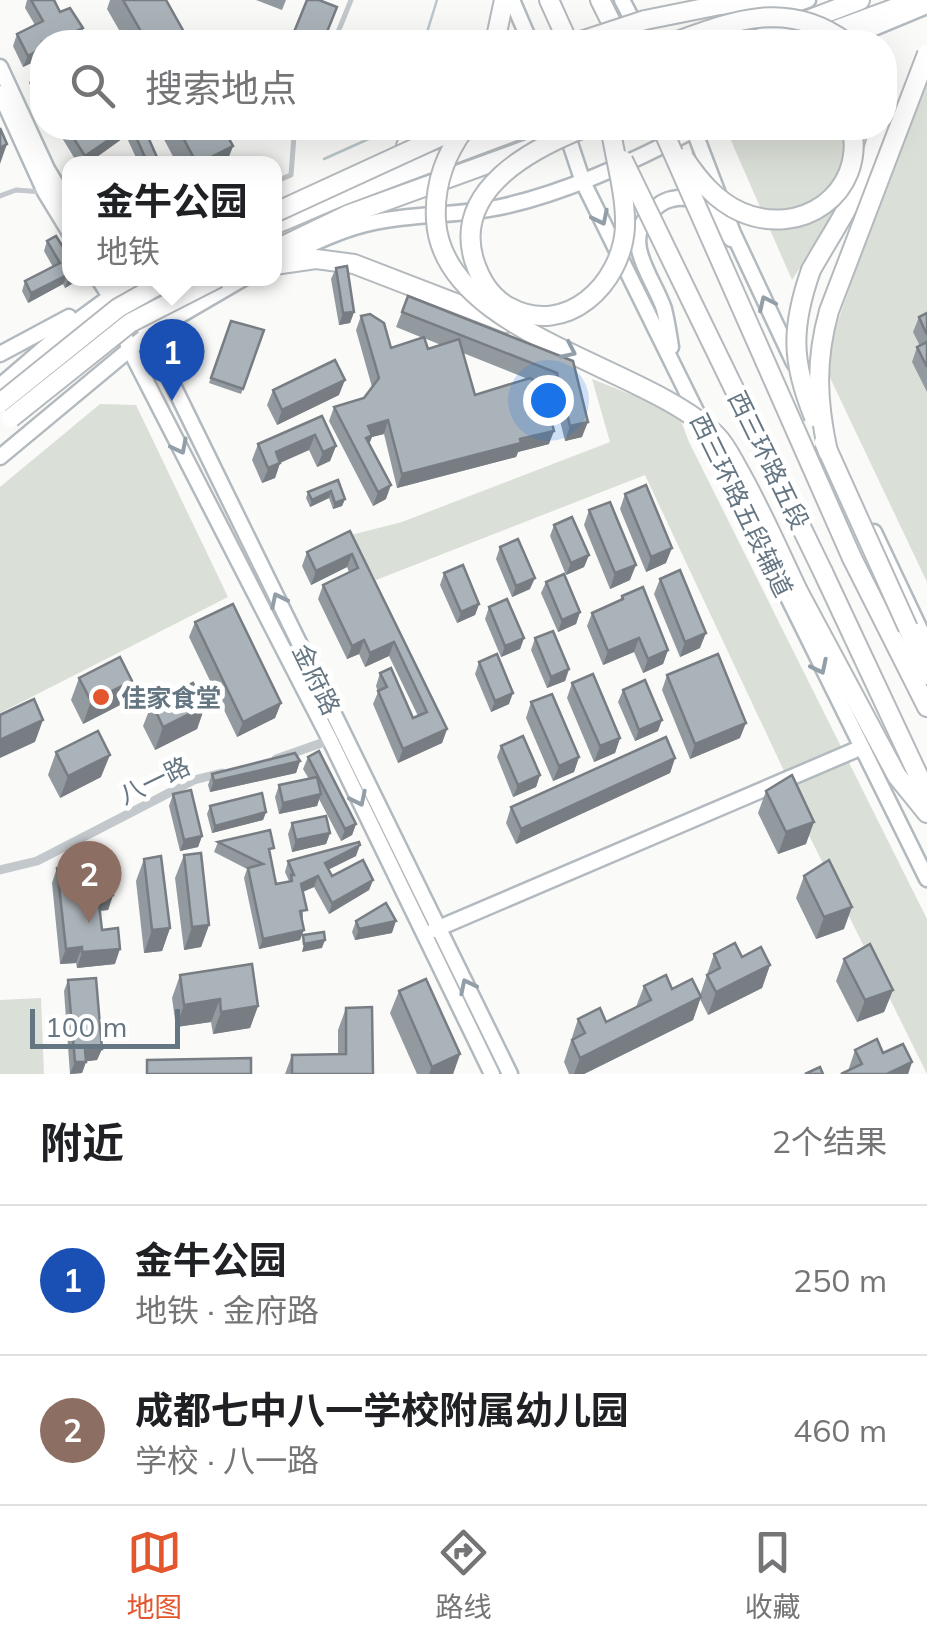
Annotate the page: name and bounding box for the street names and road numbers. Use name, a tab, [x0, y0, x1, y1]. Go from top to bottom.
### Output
street label: 西三环路五段	[722, 386, 816, 534]
street label: 西三环路五段辅道	[684, 408, 800, 602]
street label: 金府路	[287, 638, 347, 720]
street label: 八一路	[113, 750, 195, 810]

